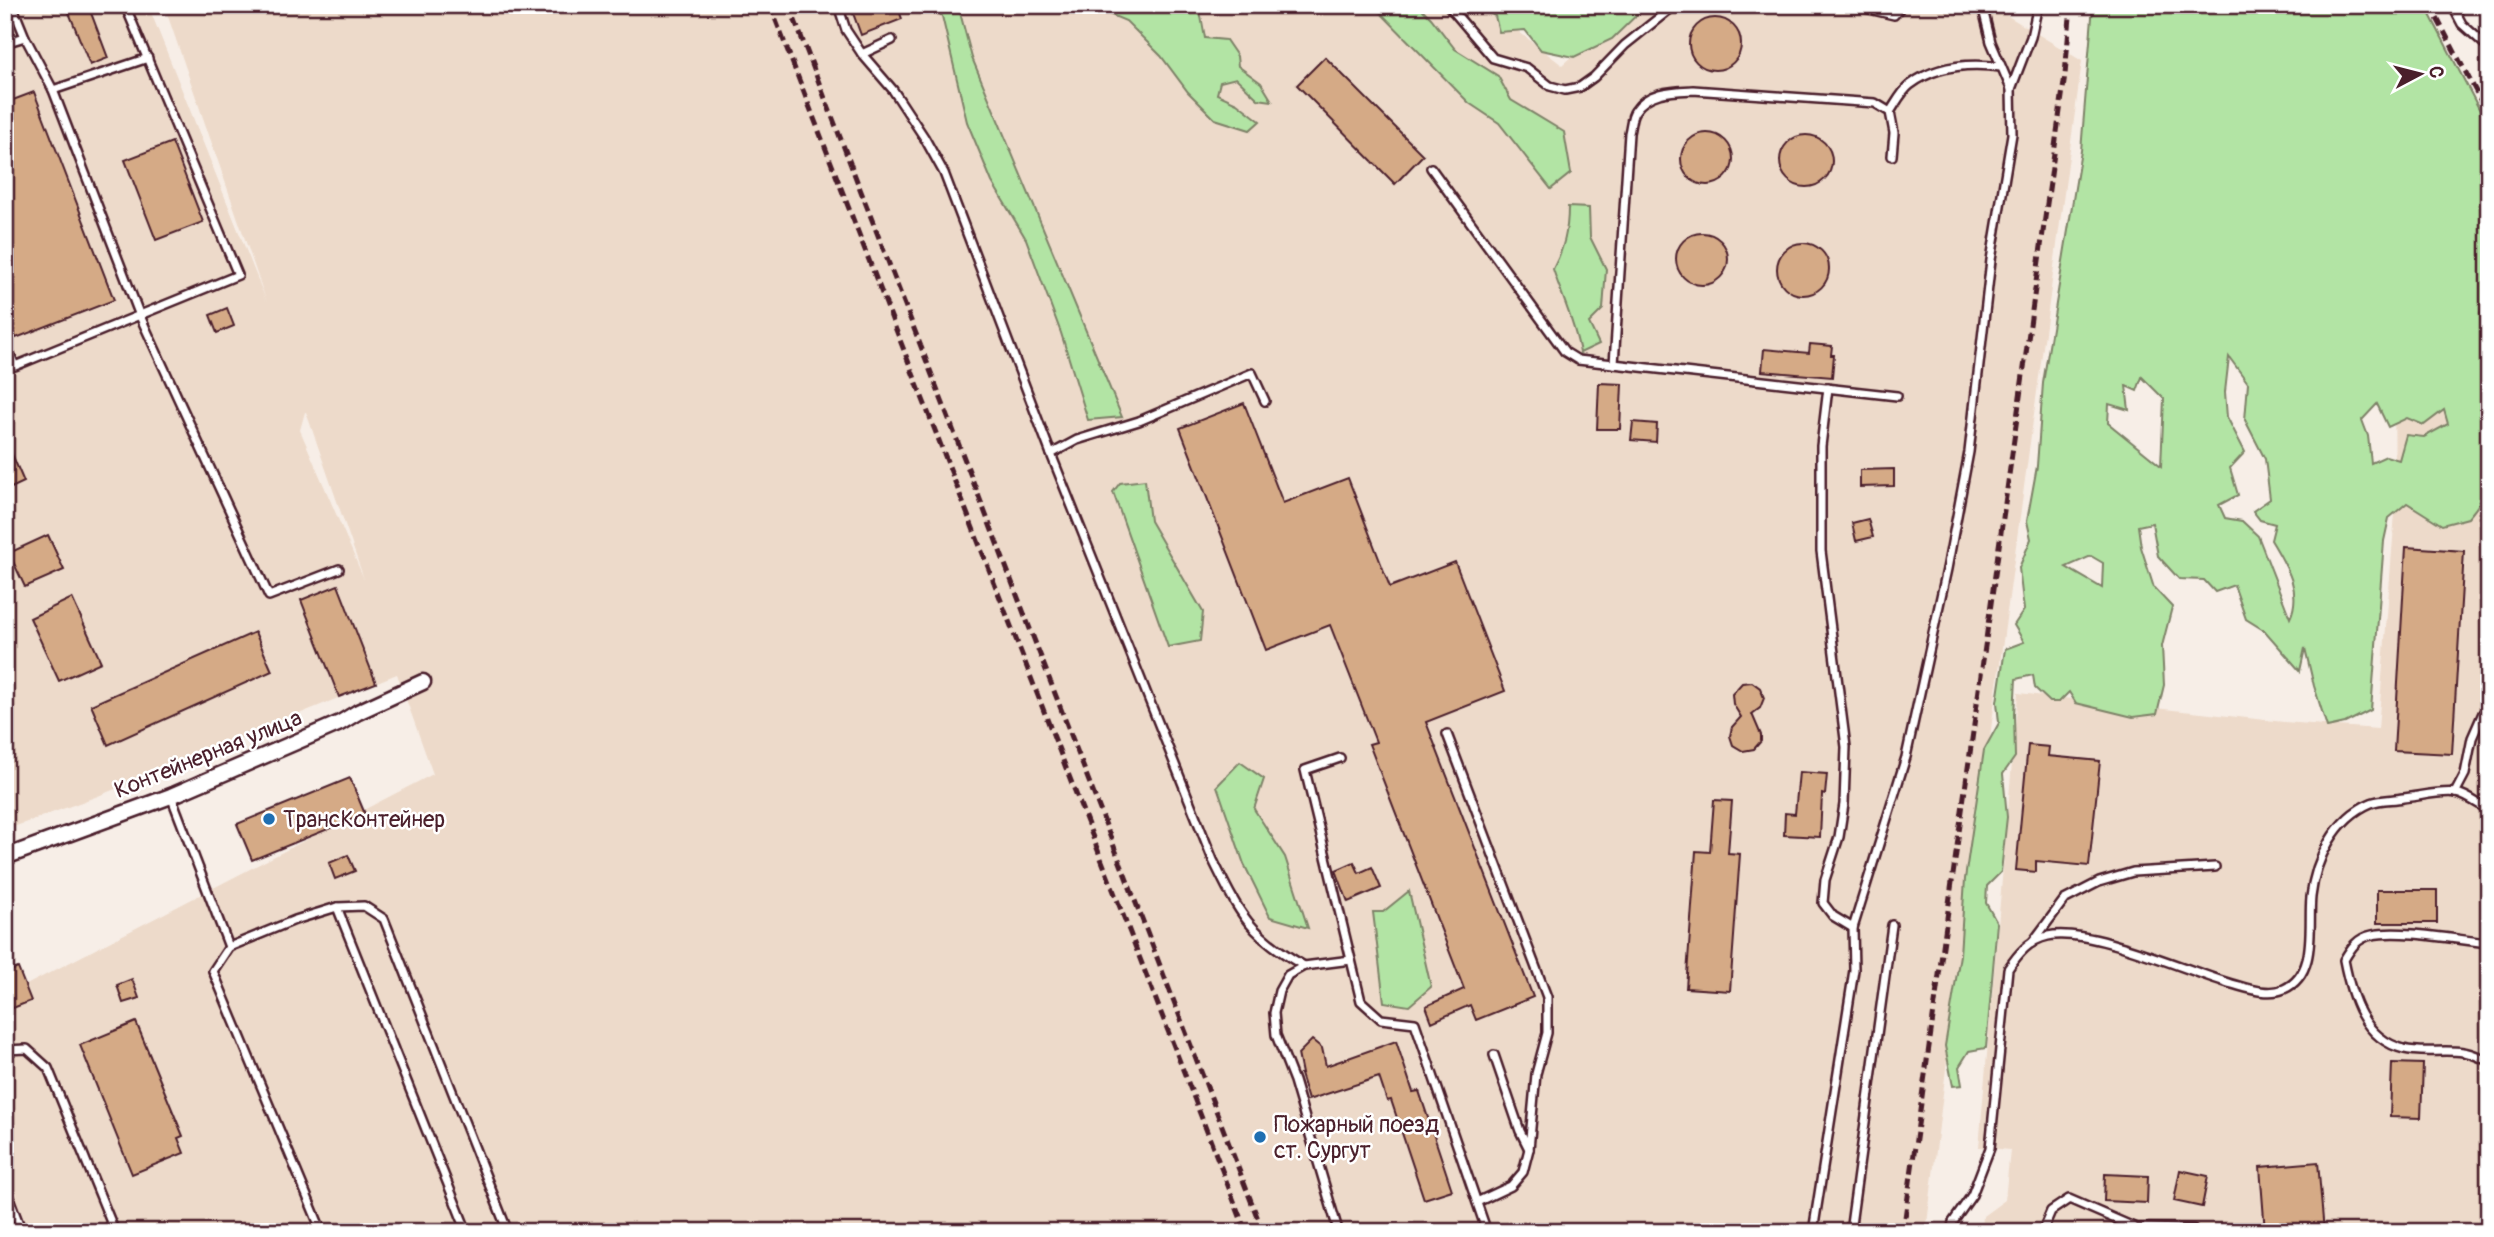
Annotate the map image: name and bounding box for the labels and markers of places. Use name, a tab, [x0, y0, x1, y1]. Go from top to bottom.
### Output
place label: ТрансКонтейнер	[283, 805, 445, 834]
marker: ТрансКонтейнер	[261, 811, 277, 827]
place label: Пожарный поезд ст. Сургут	[1274, 1110, 1439, 1165]
marker: Пожарный поезд ст. Сургут	[1252, 1129, 1268, 1145]

